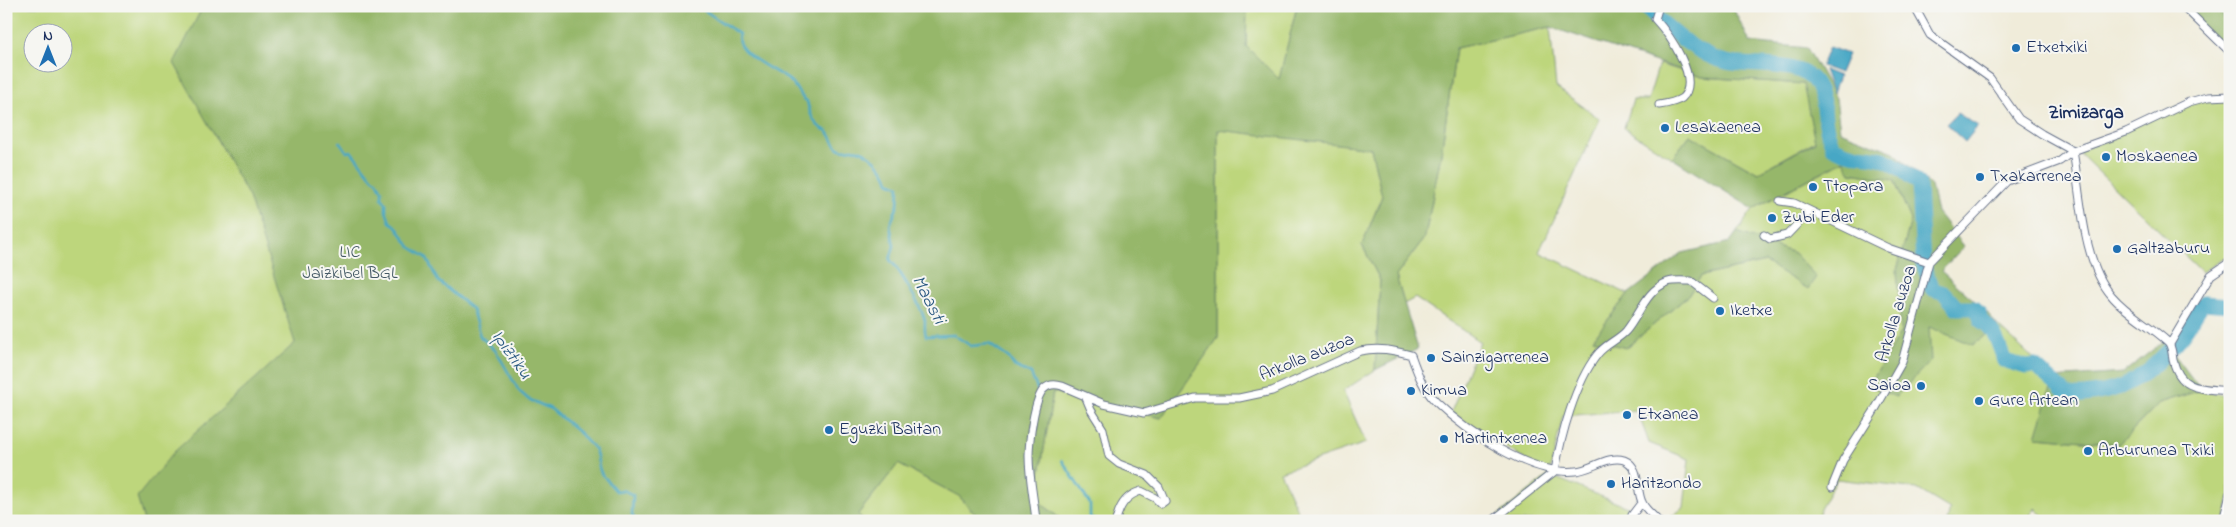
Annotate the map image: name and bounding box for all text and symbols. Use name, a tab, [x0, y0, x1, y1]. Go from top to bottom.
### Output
north arrow	[22, 22, 72, 72]
text: N	[43, 26, 53, 47]
place label: Etxetxiki	[2026, 35, 2088, 61]
marker: Etxetxiki	[2010, 42, 2022, 54]
district label: Zimizarga	[2048, 100, 2124, 129]
place label: Lesakaenea	[1675, 115, 1761, 141]
marker: Lesakaenea	[1659, 122, 1671, 134]
place label: Moskaenea	[2116, 144, 2198, 170]
marker: Moskaenea	[2100, 151, 2112, 163]
place label: Txakarrenea	[1990, 164, 2082, 190]
marker: Txakarrenea	[1974, 171, 1986, 183]
place label: Ttopara	[1823, 174, 1884, 200]
marker: Ttopara	[1807, 181, 1819, 193]
place label: Zubi Eder	[1782, 205, 1855, 231]
marker: Zubi Eder	[1766, 212, 1778, 224]
place label: Galtzaburu	[2127, 236, 2210, 262]
park label: LIC Jaizkibel BGL	[302, 240, 398, 287]
marker: Galtzaburu	[2111, 243, 2123, 255]
street label: Arkolla auzoa	[1870, 262, 1924, 366]
water label: Maasti	[904, 271, 952, 330]
place label: Iketxe	[1730, 298, 1773, 324]
marker: Iketxe	[1714, 305, 1726, 317]
water label: Ipiztiku	[484, 325, 538, 385]
street label: Arkolla auzoa	[1256, 327, 1358, 389]
place label: Sainzigarrenea	[1441, 345, 1549, 372]
marker: Sainzigarrenea	[1425, 352, 1437, 364]
place label: Saioa	[1867, 373, 1911, 399]
place label: Kimua	[1421, 378, 1467, 404]
marker: Saioa	[1915, 380, 1927, 392]
marker: Kimua	[1405, 385, 1417, 397]
place label: Gure Artean	[1989, 388, 2078, 414]
marker: Gure Artean	[1973, 395, 1985, 407]
place label: Etxanea	[1637, 402, 1698, 428]
marker: Etxanea	[1621, 409, 1633, 421]
place label: Eguzki Baitan	[839, 417, 941, 444]
marker: Eguzki Baitan	[823, 424, 835, 436]
place label: Martintxenea	[1454, 426, 1547, 452]
marker: Martintxenea	[1438, 433, 1450, 445]
place label: Arburunea Txiki	[2098, 438, 2214, 464]
marker: Arburunea Txiki	[2082, 445, 2094, 457]
place label: Haritzondo	[1621, 471, 1701, 497]
marker: Haritzondo	[1605, 478, 1617, 490]

